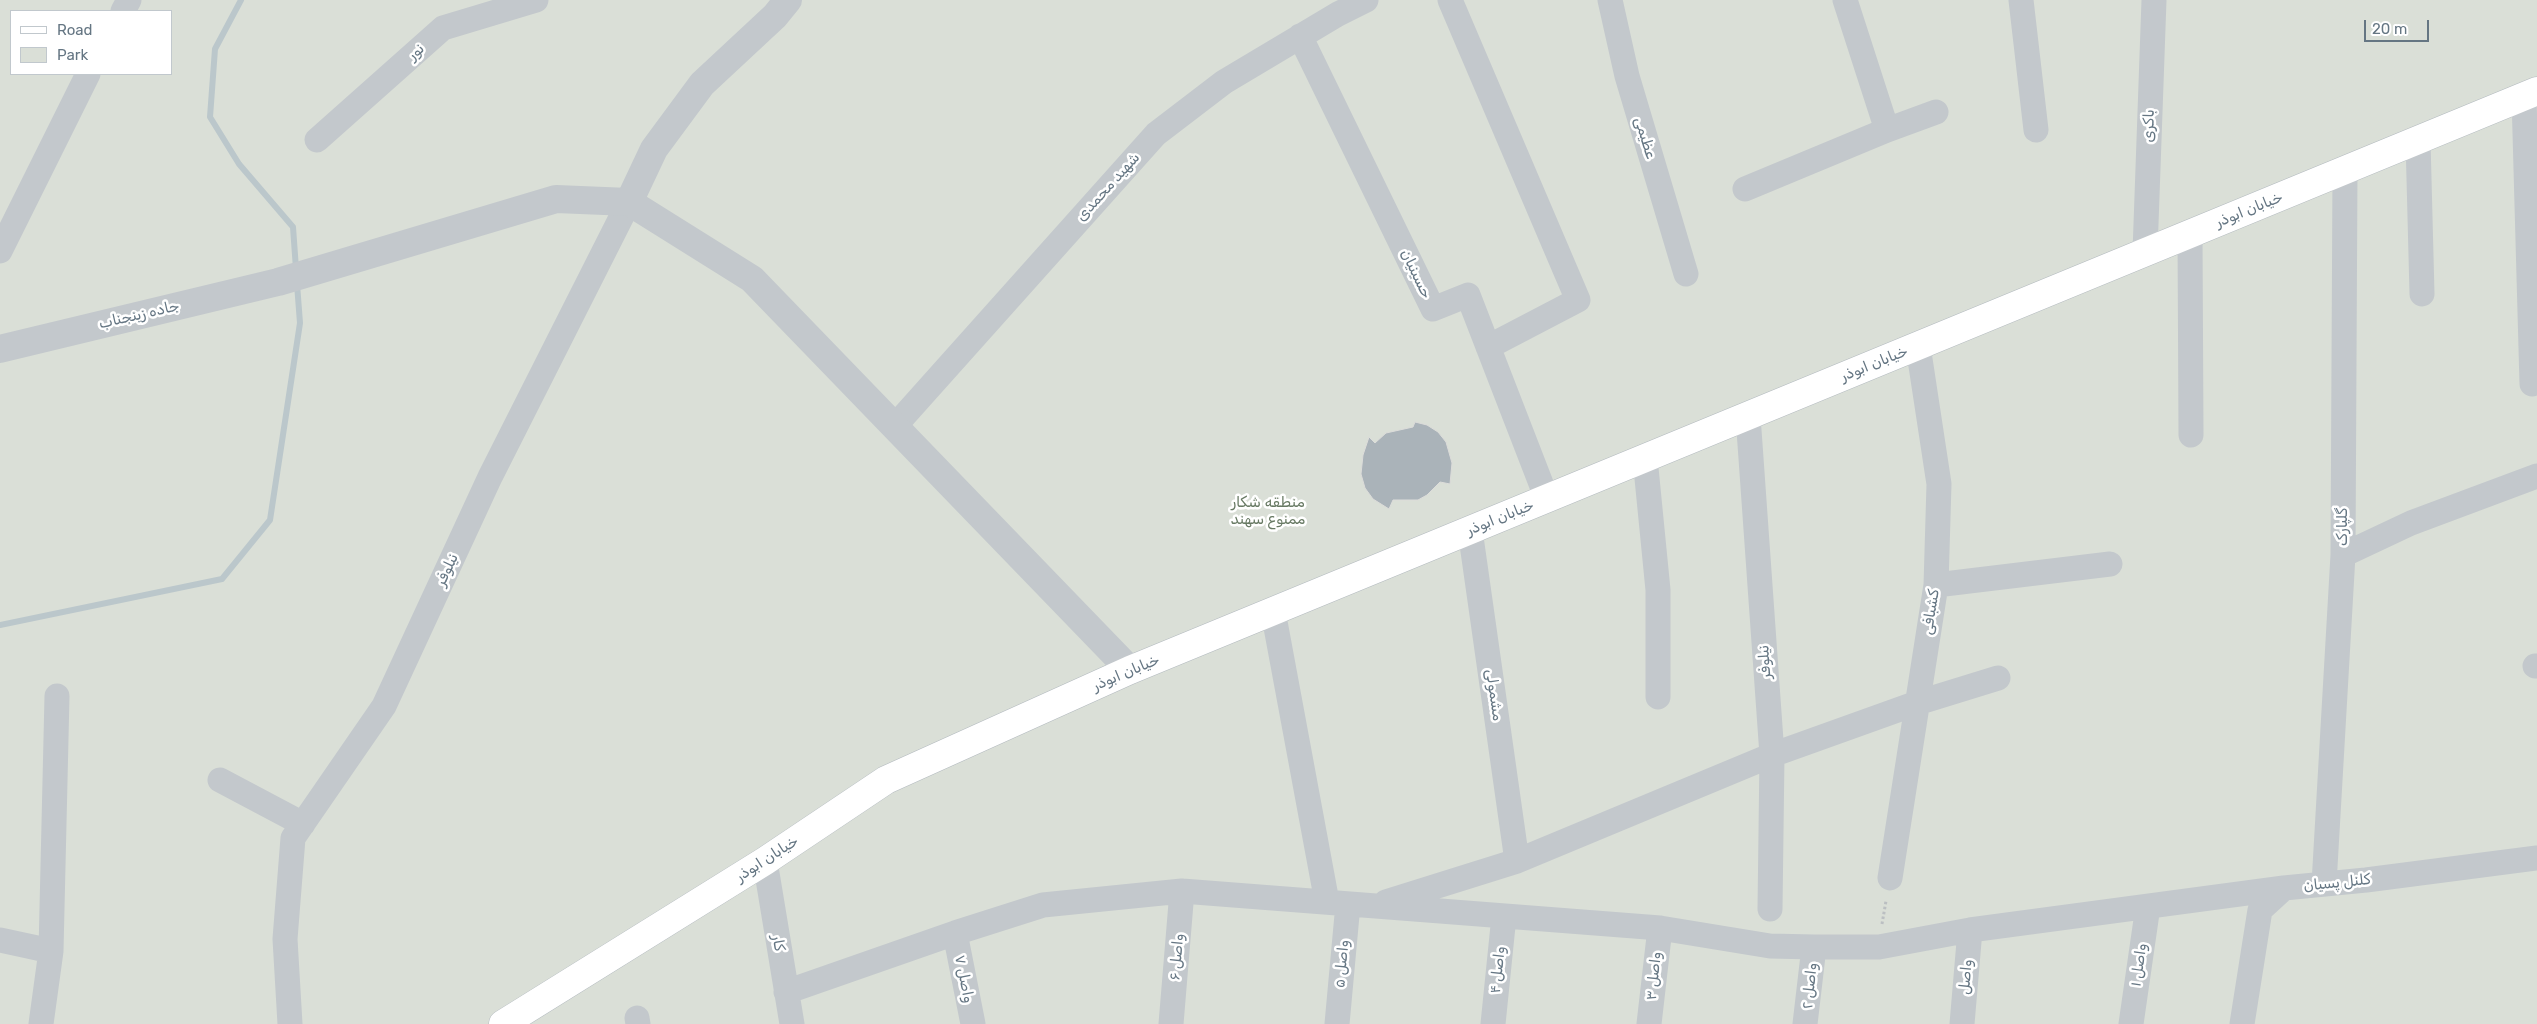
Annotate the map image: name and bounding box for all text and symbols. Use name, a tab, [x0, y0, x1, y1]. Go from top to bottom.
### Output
legend	[10, 10, 172, 75]
scale bar	[2367, 10, 2432, 42]
text: 20 m	[2372, 20, 2407, 38]
text: Road	[57, 21, 93, 39]
street label: نور	[404, 40, 428, 64]
text: Park	[57, 46, 88, 64]
street label: باکری	[2139, 109, 2159, 143]
street label: عظیمی	[1630, 115, 1660, 161]
street label: شهید محمدی	[1072, 149, 1144, 225]
street label: خیابان ابوذر	[2213, 188, 2285, 232]
street label: حسینیان	[1396, 246, 1436, 302]
street label: جاده زینجناب	[97, 297, 181, 333]
street label: خیابان ابوذر	[1838, 342, 1910, 386]
park label: منطقه شکار ممنوع سهند	[1231, 494, 1305, 529]
street label: خیابان ابوذر	[1464, 496, 1536, 540]
street label: گلپارک	[2334, 508, 2352, 546]
street label: نیلوفر	[432, 551, 462, 589]
street label: کشبافی	[1919, 588, 1943, 636]
street label: نیلوفر	[1755, 644, 1775, 680]
street label: خیابان ابوذر	[1090, 651, 1162, 695]
street label: مشمولی	[1481, 668, 1507, 722]
street label: خیابان ابوذر	[732, 832, 802, 886]
street label: کلنل پسیان	[2303, 871, 2371, 895]
street label: واصل ۶	[1166, 933, 1188, 981]
street label: کار	[768, 934, 788, 952]
street label: واصل ۵	[1331, 939, 1353, 989]
street label: واصل ۱	[2127, 942, 2151, 988]
street label: واصل ۴	[1487, 945, 1509, 995]
street label: واصل ۳	[1642, 951, 1666, 1001]
street label: واصل ۷	[951, 953, 977, 1005]
street label: واصل	[1955, 959, 1977, 995]
street label: واصل ۲	[1799, 962, 1821, 1010]

